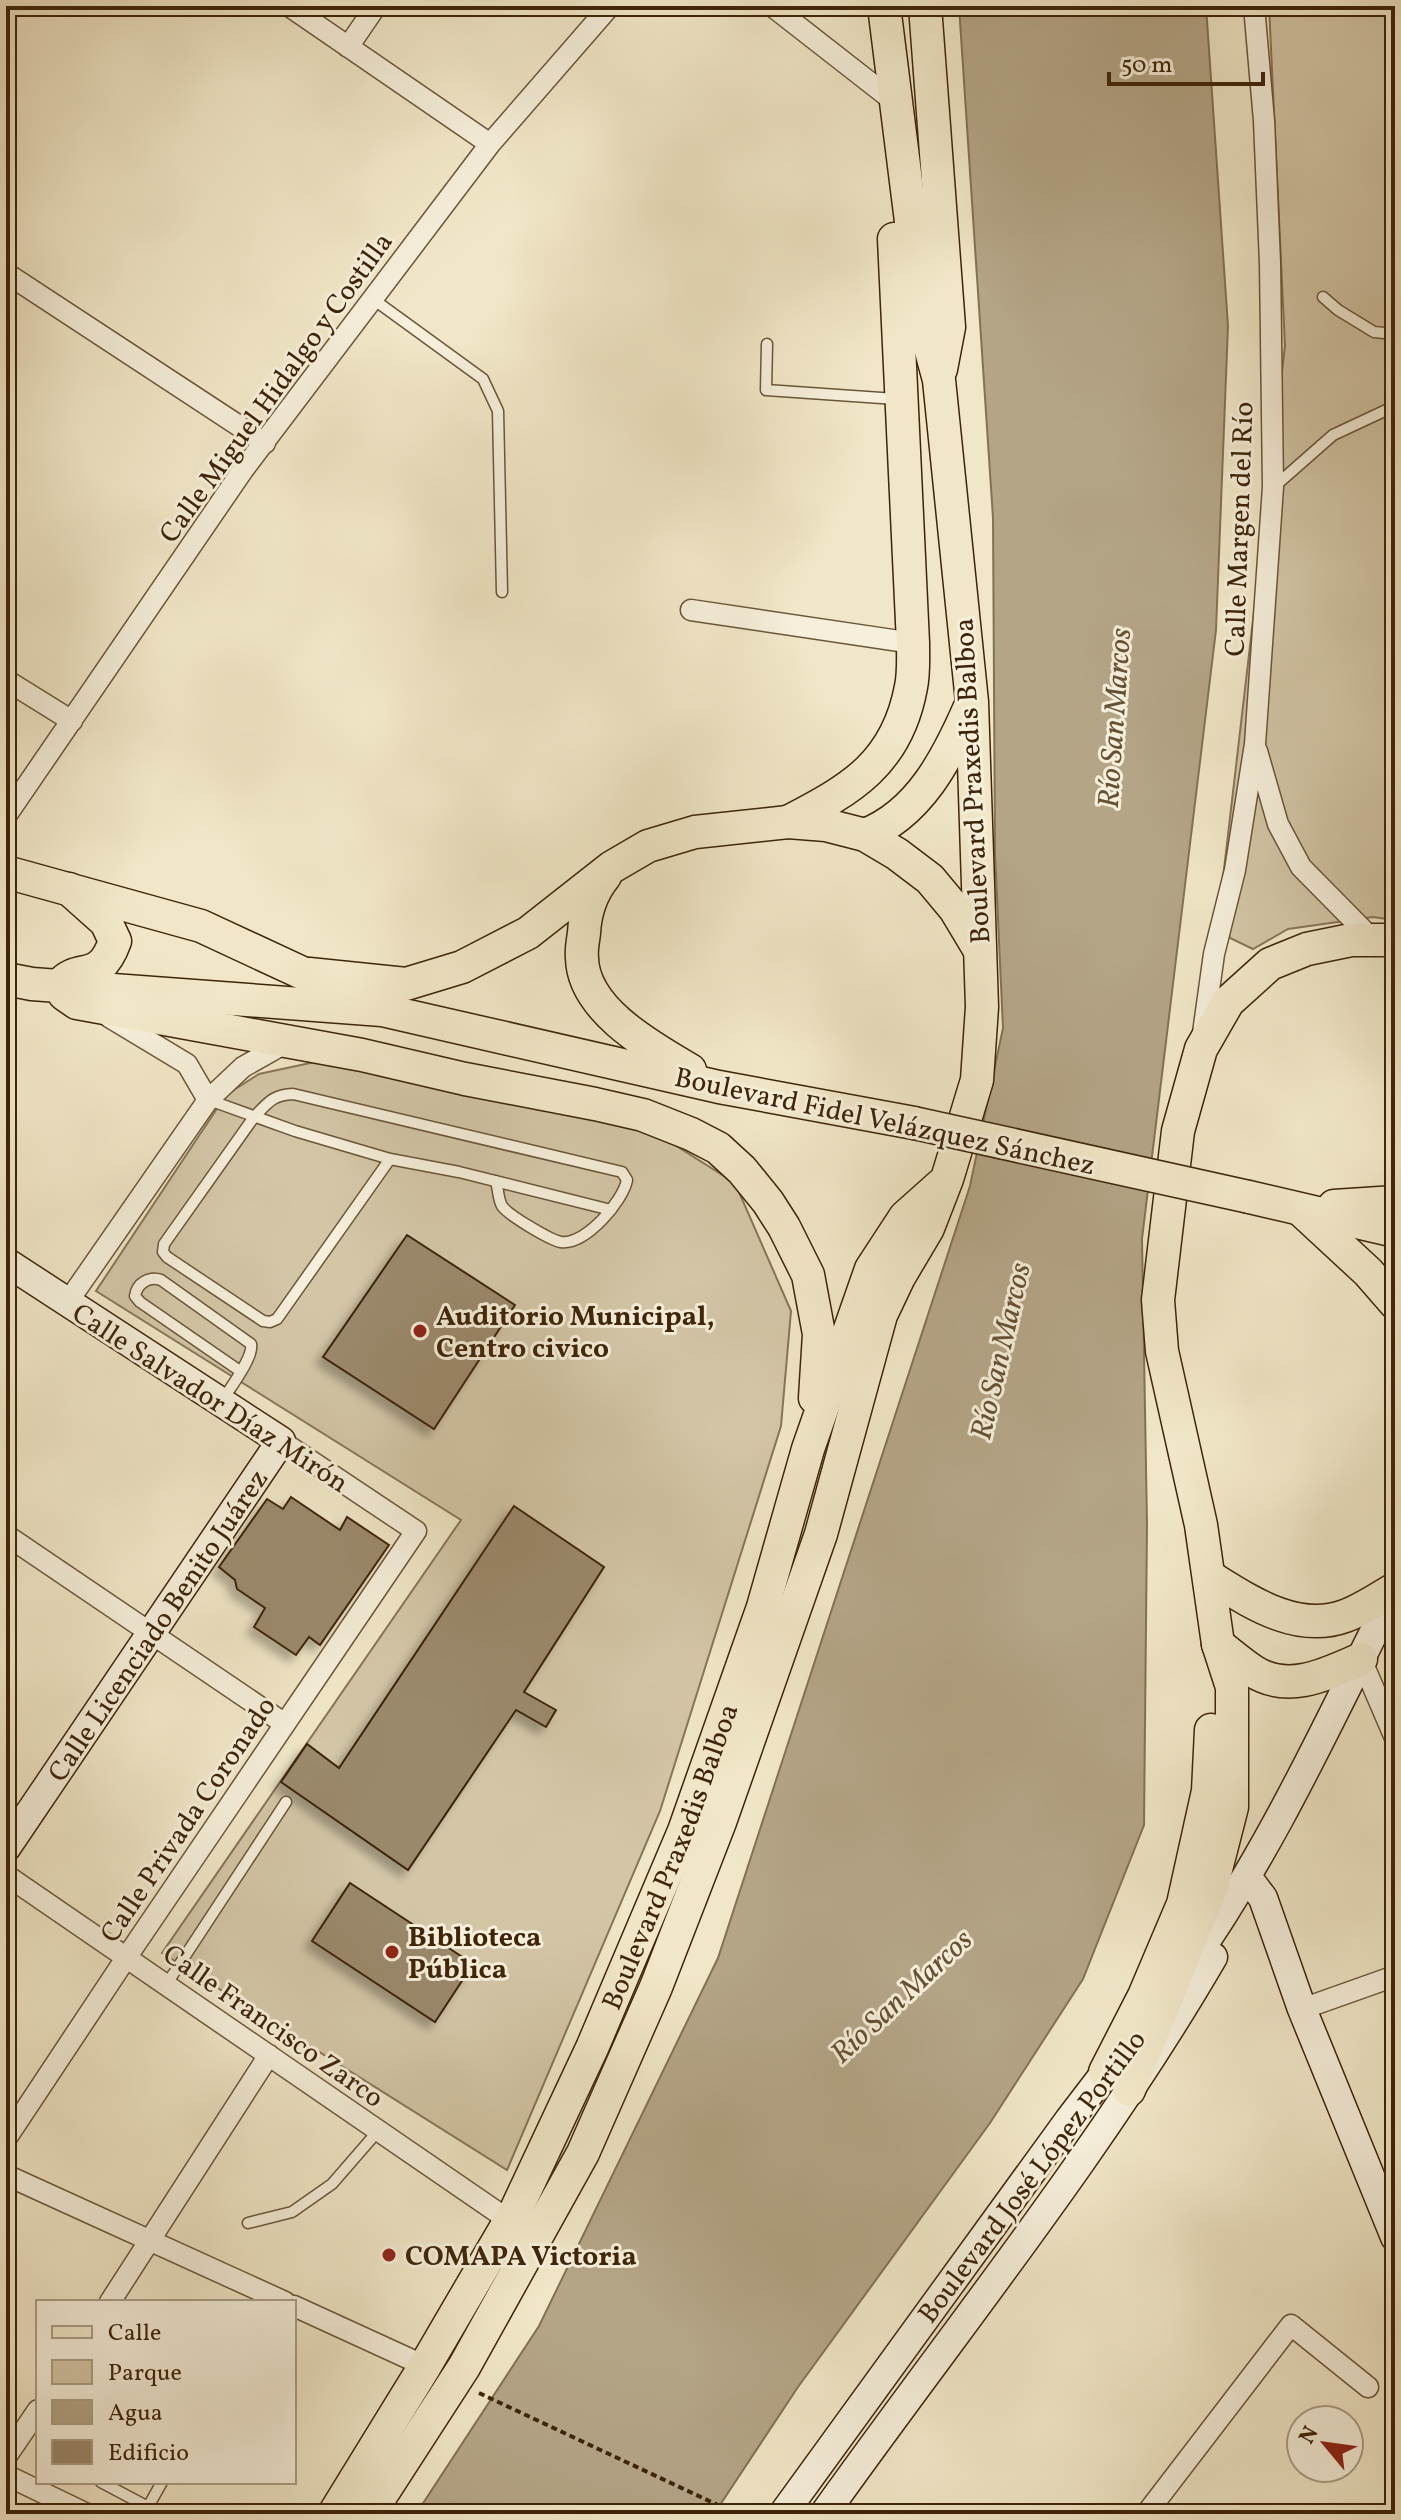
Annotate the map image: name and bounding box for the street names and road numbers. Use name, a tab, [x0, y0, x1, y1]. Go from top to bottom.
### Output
street label: Calle Miguel Hidalgo y Costilla	[151, 225, 403, 552]
street label: Calle Margen del Río	[1217, 401, 1264, 657]
street label: Boulevard Praxedis Balboa	[945, 617, 1002, 945]
street label: Boulevard Fidel Velázquez Sánchez	[671, 1059, 1098, 1186]
street label: Calle Salvador Díaz Mirón	[64, 1295, 356, 1503]
street label: Calle Licenciado Benito Juárez	[40, 1462, 279, 1790]
street label: Calle Privada Coronado	[92, 1689, 286, 1951]
street label: Boulevard Praxedis Balboa	[593, 1699, 749, 2016]
street label: Calle Francisco Zarco	[154, 1936, 391, 2118]
street label: Boulevard José López Portillo	[910, 2023, 1156, 2332]

